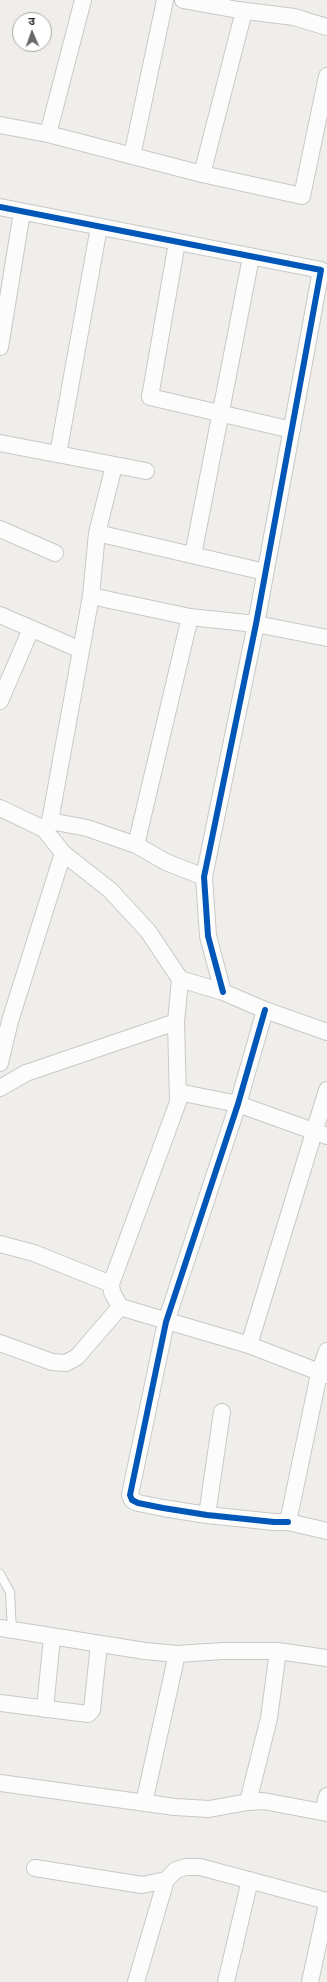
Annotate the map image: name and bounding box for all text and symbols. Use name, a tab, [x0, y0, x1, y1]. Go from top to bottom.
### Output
north arrow	[12, 12, 52, 52]
text: उ	[28, 14, 35, 28]

